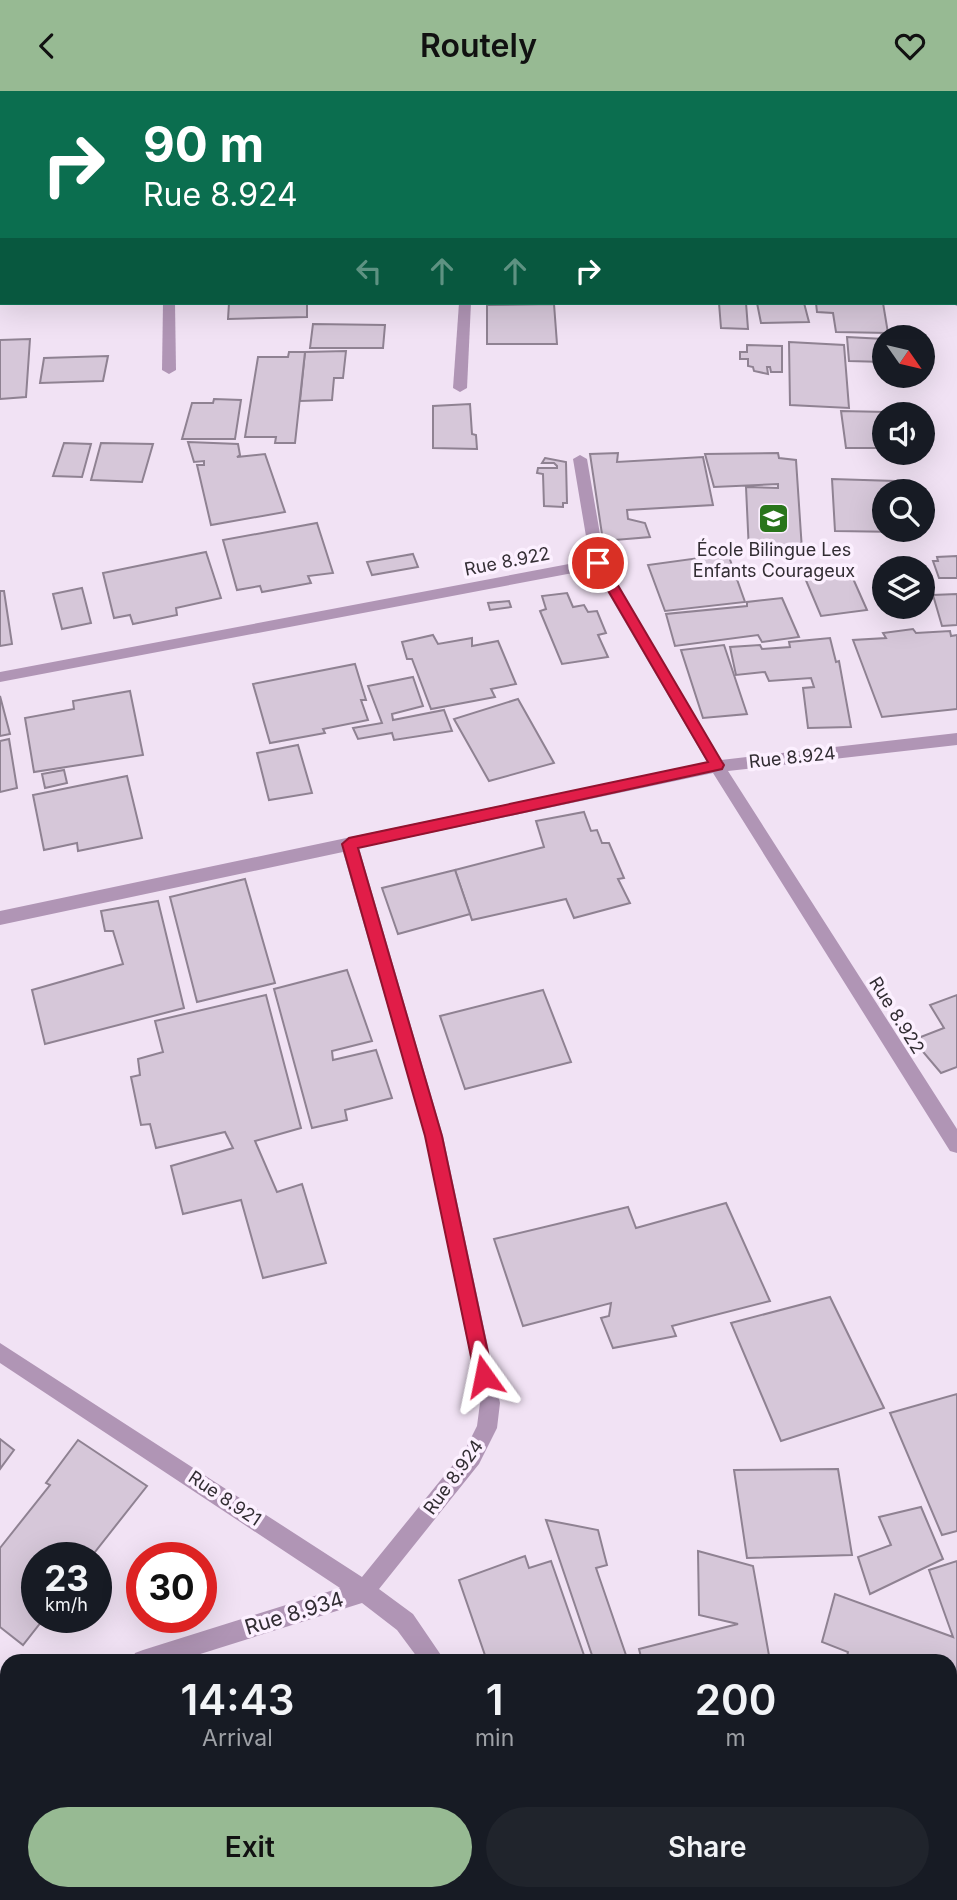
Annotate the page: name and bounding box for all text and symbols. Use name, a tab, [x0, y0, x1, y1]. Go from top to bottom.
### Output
text: Routely	[420, 26, 537, 65]
icon: back	[28, 27, 66, 65]
icon: heart	[891, 27, 929, 65]
text: 90 m	[143, 115, 264, 174]
icon: right	[28, 119, 119, 210]
text: Rue 8.924	[143, 175, 298, 214]
icon: left	[350, 252, 388, 290]
icon: ahead	[423, 252, 461, 290]
icon: ahead	[496, 252, 534, 290]
icon: right	[569, 252, 607, 290]
north arrow	[872, 325, 934, 389]
map controls	[872, 325, 935, 619]
button: sound	[872, 402, 935, 465]
button: search	[872, 479, 935, 542]
school or university icon: École Bilingue Les Enfants Courageux	[757, 502, 791, 536]
pin	[568, 533, 628, 593]
place label: École Bilingue Les Enfants Courageux	[693, 538, 855, 581]
street label: Rue 8.922	[462, 542, 552, 580]
icon: arrive	[579, 544, 617, 582]
button: layers	[872, 556, 935, 619]
street label: Rue 8.924	[748, 742, 836, 772]
street label: Rue 8.922	[865, 973, 929, 1057]
position arrow	[447, 1339, 521, 1413]
street label: Rue 8.924	[419, 1436, 487, 1518]
street label: Rue 8.921	[185, 1466, 265, 1530]
speed limit sign: 30	[126, 1542, 217, 1633]
text: 23	[44, 1557, 89, 1599]
street label: Rue 8.934	[242, 1586, 346, 1640]
text: km/h	[45, 1594, 88, 1615]
text: 14:43	[181, 1674, 294, 1725]
text: 1	[486, 1674, 503, 1725]
text: 200	[695, 1674, 776, 1725]
text: Arrival	[202, 1724, 273, 1752]
text: min	[475, 1724, 514, 1752]
text: m	[726, 1724, 746, 1752]
button: Exit	[28, 1807, 472, 1887]
button: Share	[486, 1807, 929, 1887]

